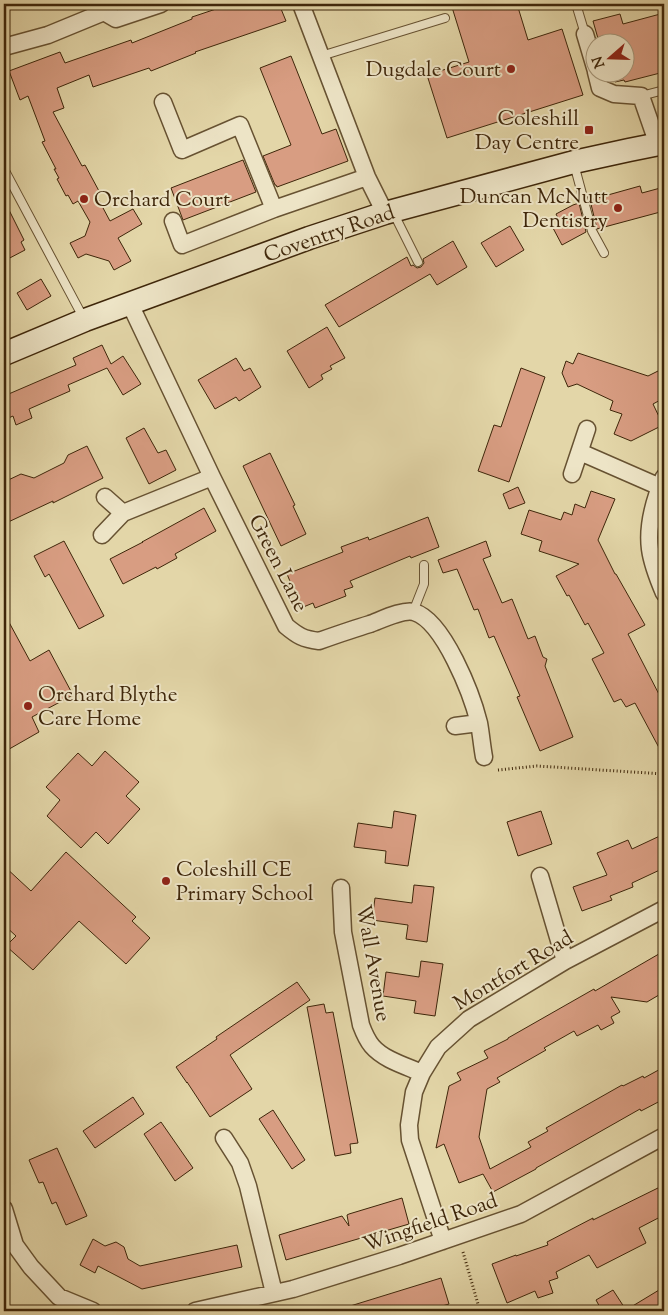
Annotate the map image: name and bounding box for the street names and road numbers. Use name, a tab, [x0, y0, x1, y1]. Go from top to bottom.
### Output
street label: Coventry Road	[260, 198, 399, 271]
street label: Green Lane	[240, 510, 315, 618]
street label: Wall Avenue	[347, 903, 397, 1024]
street label: Montfort Road	[448, 924, 580, 1019]
street label: Wingfield Road	[359, 1187, 502, 1261]

